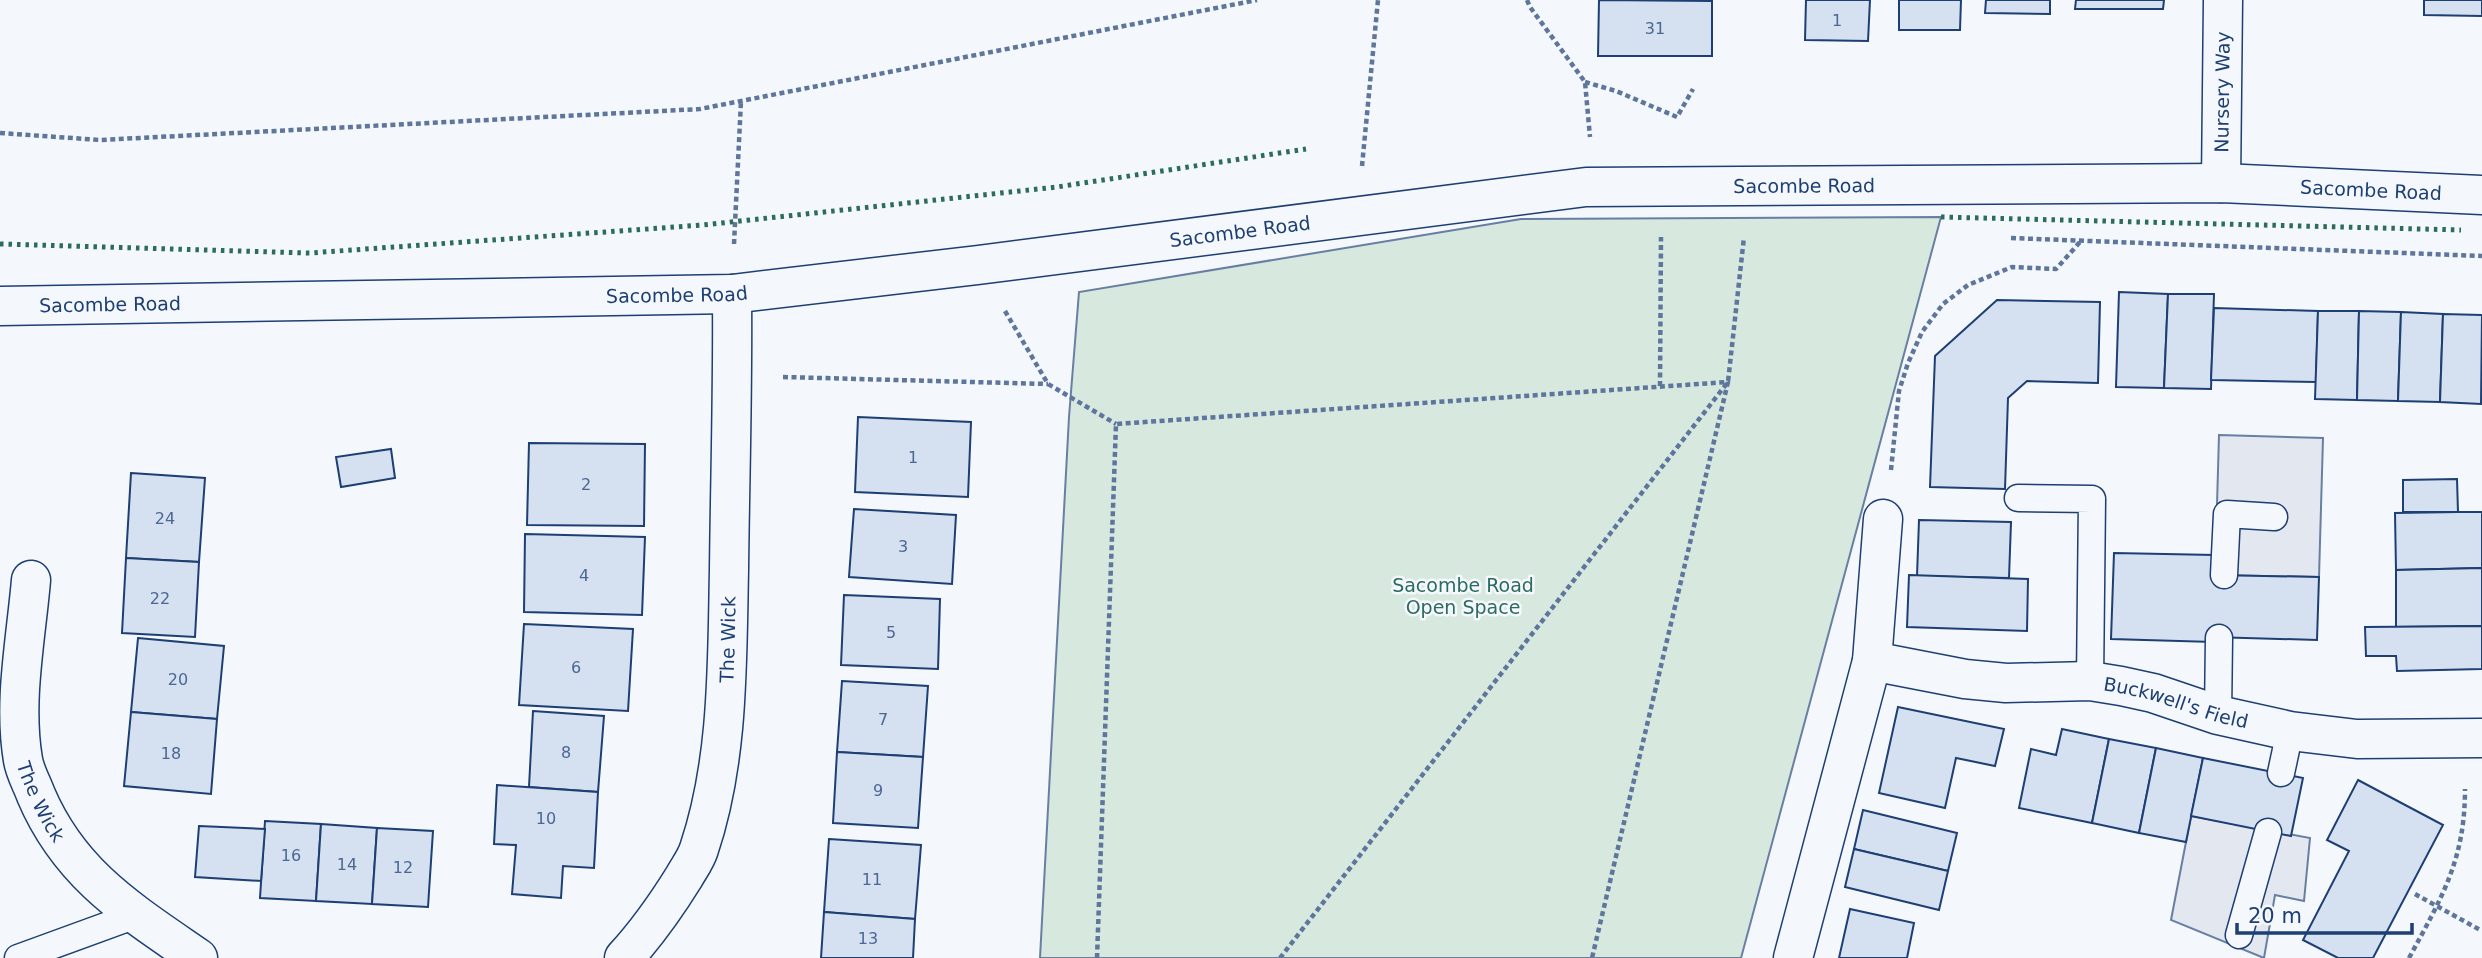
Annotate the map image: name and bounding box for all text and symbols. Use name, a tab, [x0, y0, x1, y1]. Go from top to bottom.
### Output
house number: 1	[1832, 11, 1842, 30]
house number: 31	[1645, 19, 1665, 38]
street label: Nursery Way	[2210, 31, 2234, 153]
street label: Sacombe Road	[1733, 174, 1875, 197]
street label: Sacombe Road	[2300, 176, 2442, 204]
street label: Sacombe Road	[1168, 211, 1312, 251]
street label: Sacombe Road	[606, 281, 749, 307]
street label: Sacombe Road	[39, 292, 181, 316]
house number: 1	[908, 448, 918, 467]
house number: 2	[581, 475, 591, 494]
house number: 24	[155, 509, 175, 528]
house number: 3	[898, 537, 908, 556]
house number: 4	[579, 566, 589, 585]
park label: Sacombe Road Open Space	[1392, 574, 1534, 618]
house number: 22	[150, 589, 170, 608]
street label: The Wick	[715, 596, 740, 684]
house number: 5	[886, 623, 896, 642]
house number: 6	[571, 658, 581, 677]
house number: 20	[168, 670, 188, 689]
street label: Buckwell's Field	[2102, 672, 2250, 732]
house number: 7	[878, 710, 888, 729]
house number: 8	[561, 743, 571, 762]
house number: 18	[161, 744, 181, 763]
street label: The Wick	[12, 758, 70, 846]
house number: 9	[873, 781, 883, 800]
house number: 10	[536, 809, 556, 828]
house number: 16	[281, 846, 301, 865]
house number: 14	[337, 855, 357, 874]
house number: 12	[393, 858, 413, 877]
house number: 11	[862, 870, 882, 889]
scale bar	[2237, 892, 2412, 936]
text: 20 m	[2248, 904, 2302, 928]
house number: 13	[858, 929, 878, 948]

